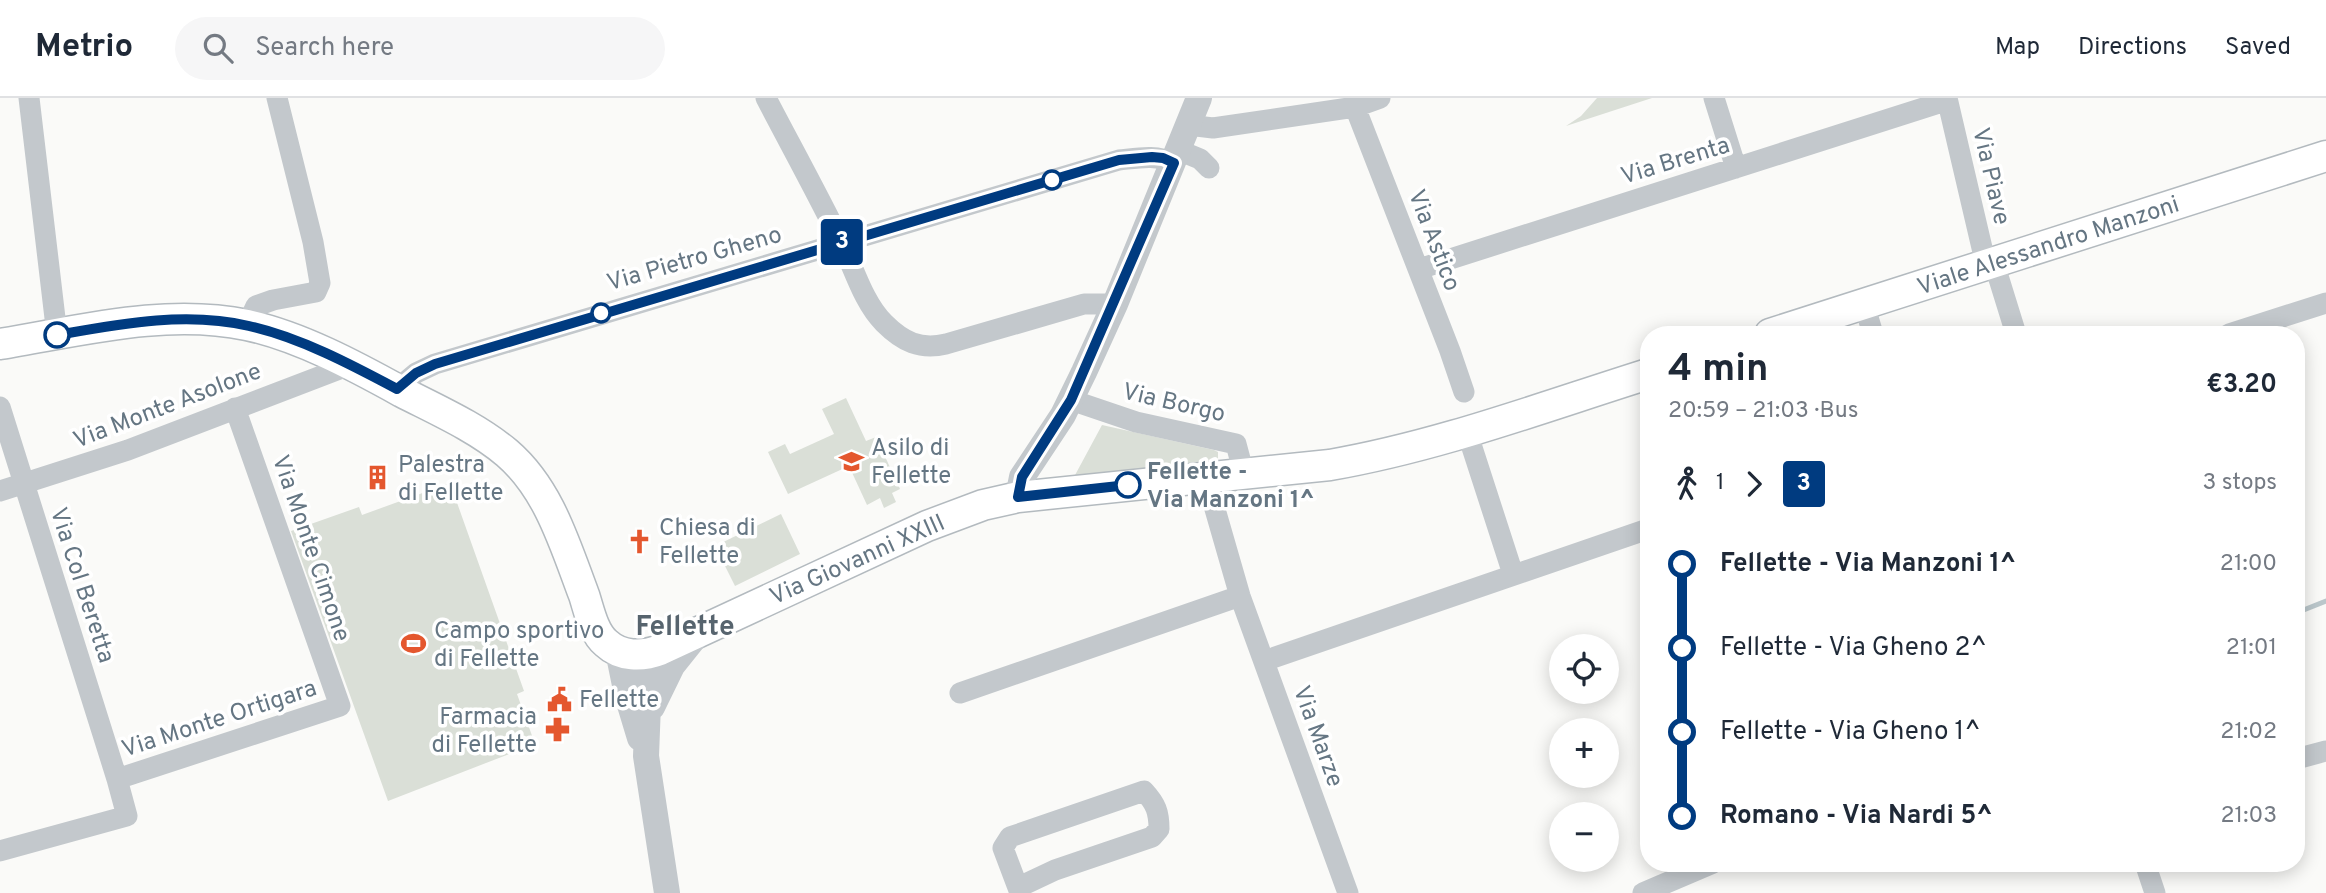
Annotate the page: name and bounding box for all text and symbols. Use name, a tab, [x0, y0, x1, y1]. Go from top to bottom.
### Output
search box	[175, 17, 665, 80]
text: Metrio	[35, 27, 133, 69]
icon: search	[199, 29, 237, 67]
text: Search here	[255, 32, 394, 65]
text: Map	[1995, 33, 2040, 63]
text: Directions	[2078, 33, 2187, 63]
text: Saved	[2225, 33, 2291, 63]
street label: Via Piave	[1964, 125, 2016, 228]
street label: Via Brenta	[1618, 131, 1734, 193]
unlabelled marker	[1042, 170, 1062, 190]
street label: Via Astico	[1400, 186, 1466, 296]
street label: Viale Alessandro Manzoni	[1914, 190, 2183, 303]
line badge: 3	[819, 219, 865, 265]
street label: Via Pietro Gheno	[604, 221, 785, 299]
text: 3	[835, 227, 849, 257]
unlabelled marker	[591, 303, 611, 323]
unlabelled marker	[44, 322, 70, 348]
text: 4 min	[1668, 346, 1768, 395]
street label: Via Monte Asolone	[69, 357, 266, 457]
text: €3.20	[2206, 369, 2277, 402]
street label: Via Borgo	[1119, 378, 1228, 430]
text: 20:59 – 21:03 · Bus	[1668, 397, 1858, 426]
place label: Asilo di Fellette	[871, 434, 951, 492]
school or university icon: Asilo di Fellette	[837, 447, 865, 475]
street label: Via Monte Cimone	[264, 451, 356, 646]
place label: Palestra di Fellette	[398, 451, 503, 509]
place label: Fellette - Via Manzoni 1^	[1147, 458, 1315, 516]
building icon: Palestra di Fellette	[364, 464, 392, 492]
icon: walk	[1668, 465, 1706, 503]
icon: forward	[1735, 465, 1773, 503]
text: 1	[1716, 469, 1725, 498]
text: 3	[1797, 469, 1811, 499]
text: 3 stops	[2202, 469, 2277, 498]
marker: Fellette - Via Manzoni 1^	[1115, 472, 1141, 498]
street label: Via Col Beretta	[42, 504, 120, 667]
street label: Via Giovanni XXIII	[766, 509, 950, 613]
place label: Chiesa di Fellette	[659, 514, 756, 572]
church icon: Chiesa di Fellette	[625, 527, 653, 555]
text: Fellette - Via Manzoni 1^	[1720, 548, 2016, 581]
text: 21:00	[2220, 550, 2277, 579]
district label: Fellette	[635, 610, 735, 646]
place label: Campo sportivo di Fellette	[434, 617, 605, 675]
sports icon: Campo sportivo di Fellette	[400, 630, 428, 658]
text: Fellette - Via Gheno 2^	[1720, 632, 1987, 665]
map controls	[1549, 634, 1619, 872]
button: locate	[1549, 634, 1619, 704]
text: 21:01	[2226, 634, 2277, 663]
street label: Via Monte Ortigara	[118, 674, 321, 766]
street label: Via Marze	[1285, 682, 1349, 791]
public building icon: Fellette	[545, 685, 573, 713]
place label: Fellette	[579, 686, 659, 716]
place label: Farmacia di Fellette	[432, 703, 537, 761]
pharmacy icon: Farmacia di Fellette	[543, 716, 571, 744]
text: Fellette - Via Gheno 1^	[1720, 716, 1981, 749]
button: +	[1549, 718, 1619, 788]
text: 21:02	[2220, 718, 2277, 747]
text: Romano - Via Nardi 5^	[1720, 800, 1993, 833]
button: −	[1549, 802, 1619, 872]
text: 21:03	[2221, 802, 2277, 831]

